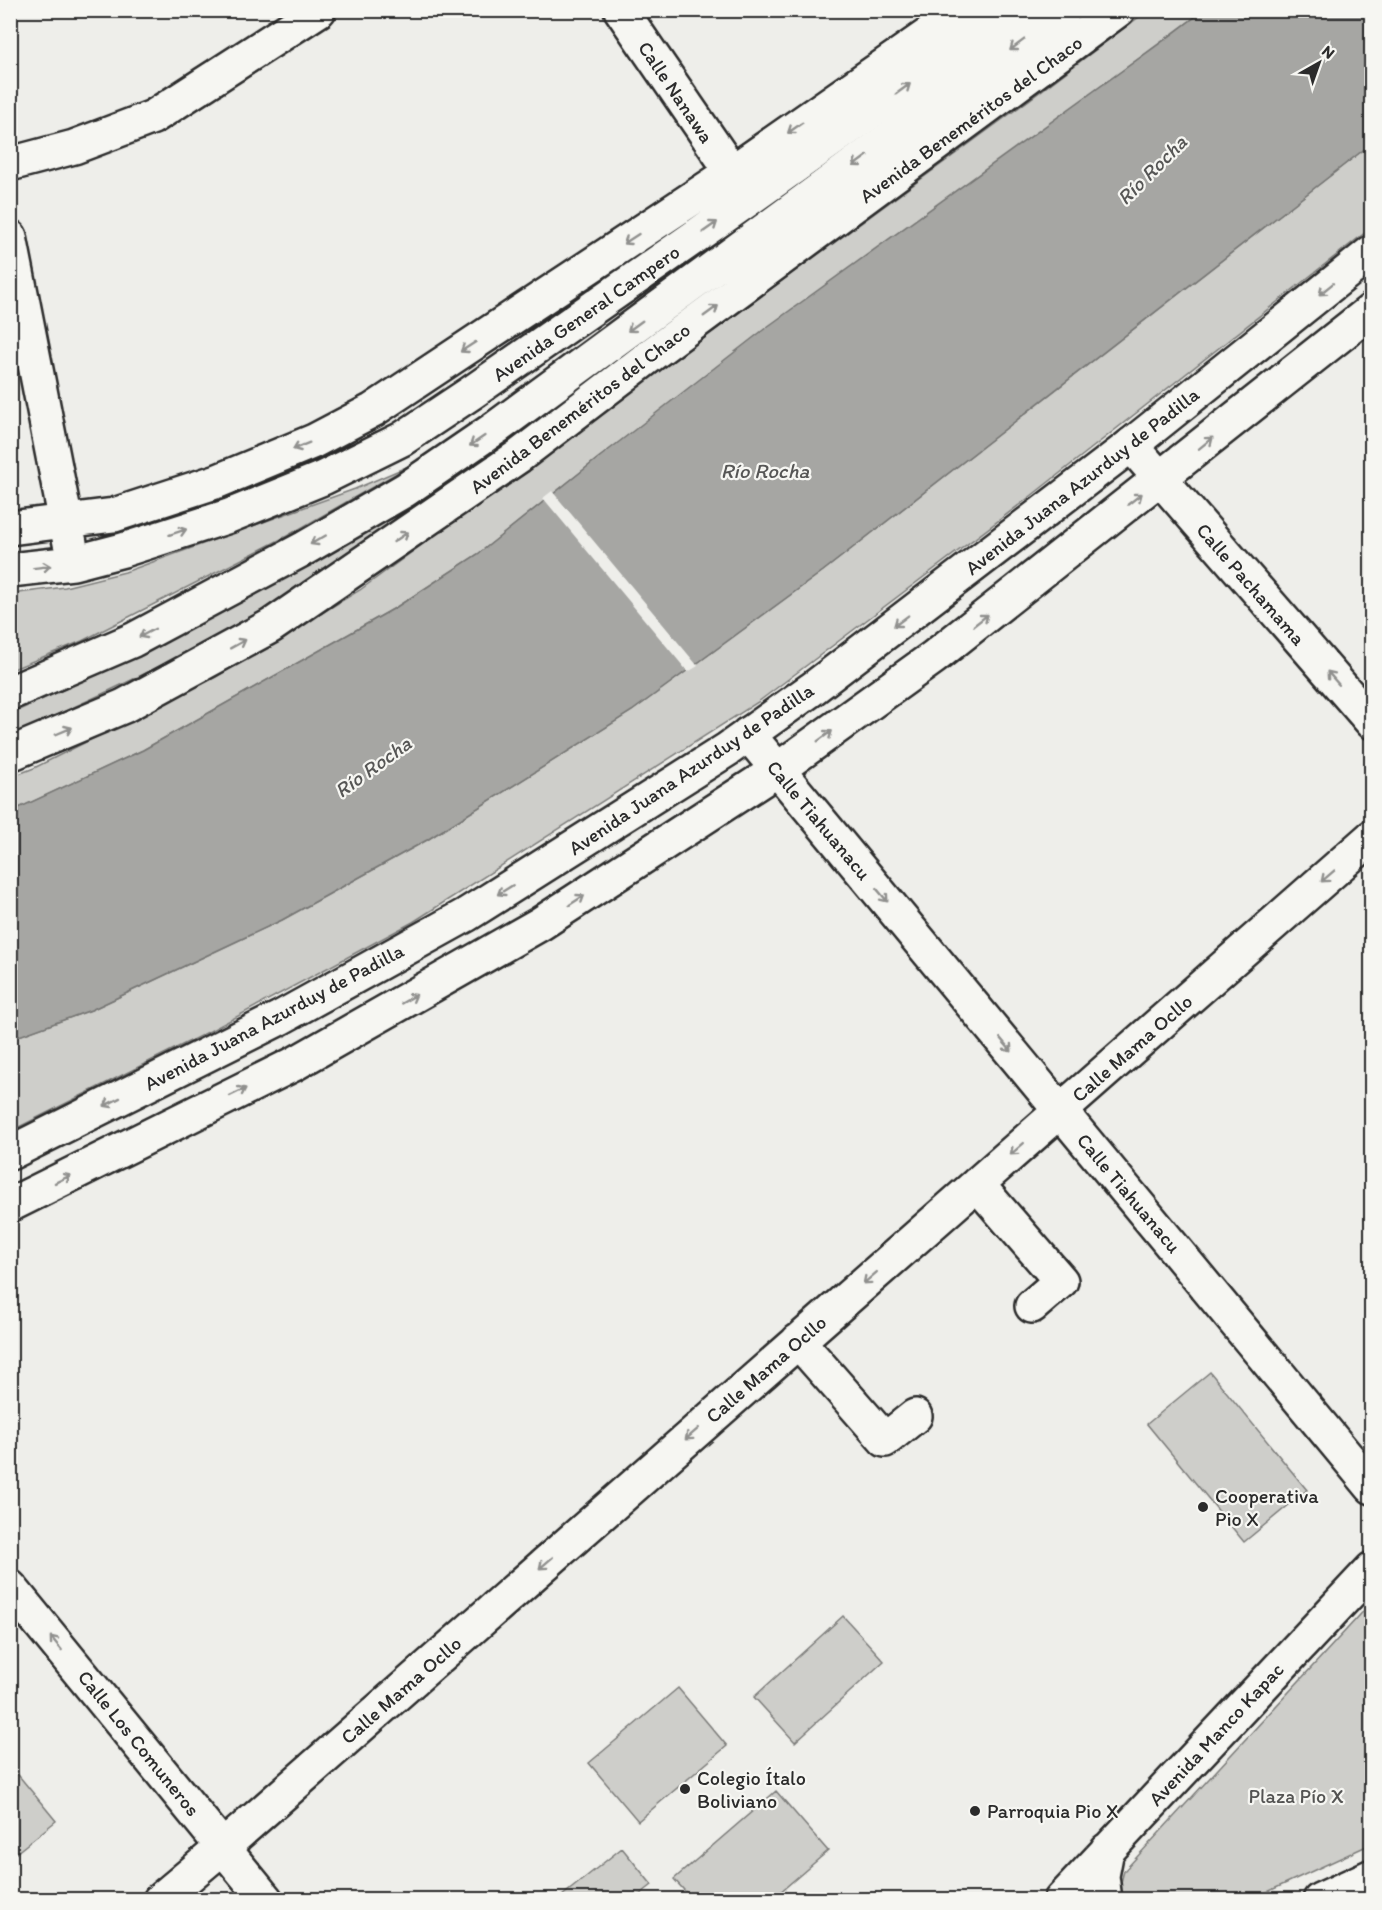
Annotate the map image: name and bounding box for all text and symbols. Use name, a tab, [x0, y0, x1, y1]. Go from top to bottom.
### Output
street label: Avenida Beneméritos del Chaco	[855, 30, 1087, 208]
north arrow	[1289, 33, 1349, 93]
street label: Calle Nanawa	[633, 36, 719, 148]
one-way arrow	[1010, 39, 1026, 52]
text: N	[1318, 41, 1339, 63]
one-way arrow	[894, 83, 910, 96]
one-way arrow	[788, 122, 804, 134]
water label: Río Rocha	[1111, 129, 1192, 210]
one-way arrow	[853, 155, 869, 167]
one-way arrow	[701, 221, 717, 233]
one-way arrow	[623, 233, 640, 245]
street label: Avenida General Campero	[488, 239, 684, 387]
one-way arrow	[1319, 282, 1334, 296]
one-way arrow	[703, 304, 719, 317]
street label: Avenida Beneméritos del Chaco	[465, 317, 695, 499]
one-way arrow	[628, 320, 644, 332]
one-way arrow	[460, 341, 477, 353]
street label: Avenida Juana Azurduy de Padilla	[960, 382, 1204, 580]
one-way arrow	[470, 435, 486, 447]
one-way arrow	[1198, 436, 1214, 449]
one-way arrow	[292, 441, 311, 452]
water label: Río Rocha	[721, 458, 809, 483]
one-way arrow	[1126, 493, 1142, 506]
street label: Calle Pachamama	[1191, 518, 1311, 650]
one-way arrow	[168, 526, 187, 537]
one-way arrow	[393, 531, 409, 543]
one-way arrow	[310, 534, 327, 546]
one-way arrow	[31, 561, 51, 572]
one-way arrow	[973, 613, 989, 626]
one-way arrow	[893, 614, 909, 627]
one-way arrow	[138, 628, 156, 639]
one-way arrow	[229, 638, 246, 650]
one-way arrow	[1326, 671, 1340, 686]
street label: Avenida Juana Azurduy de Padilla	[564, 678, 819, 860]
one-way arrow	[55, 725, 73, 737]
water label: Río Rocha	[329, 730, 416, 803]
one-way arrow	[816, 730, 832, 742]
street label: Calle Tiahuanacu	[762, 755, 876, 885]
one-way arrow	[1320, 869, 1335, 883]
one-way arrow	[497, 885, 514, 897]
one-way arrow	[875, 887, 888, 903]
one-way arrow	[568, 894, 585, 906]
street label: Avenida Juana Azurduy de Padilla	[140, 938, 408, 1096]
street label: Calle Mama Ocllo	[1067, 989, 1197, 1107]
one-way arrow	[400, 993, 417, 1005]
one-way arrow	[1000, 1037, 1013, 1053]
one-way arrow	[228, 1086, 246, 1097]
one-way arrow	[103, 1097, 121, 1109]
street label: Calle Tiahuanacu	[1072, 1128, 1186, 1258]
one-way arrow	[1010, 1142, 1025, 1156]
one-way arrow	[53, 1173, 71, 1184]
one-way arrow	[863, 1271, 878, 1285]
street label: Calle Mama Ocllo	[701, 1310, 831, 1428]
one-way arrow	[685, 1427, 700, 1441]
place label: Cooperativa Pio X	[1215, 1484, 1319, 1531]
marker: Cooperativa Pio X	[1196, 1500, 1210, 1514]
one-way arrow	[539, 1556, 554, 1570]
street label: Calle Mama Ocllo	[336, 1631, 466, 1749]
one-way arrow	[50, 1635, 63, 1651]
street label: Avenida Manco Kapac	[1143, 1657, 1289, 1811]
street label: Calle Los Comuneros	[73, 1665, 205, 1821]
place label: Colegio Ítalo Boliviano	[697, 1766, 806, 1813]
marker: Colegio Ítalo Boliviano	[678, 1782, 692, 1796]
park label: Plaza Pío X	[1249, 1784, 1344, 1808]
place label: Parroquia Pio X	[987, 1799, 1118, 1823]
marker: Parroquia Pio X	[968, 1804, 982, 1818]

